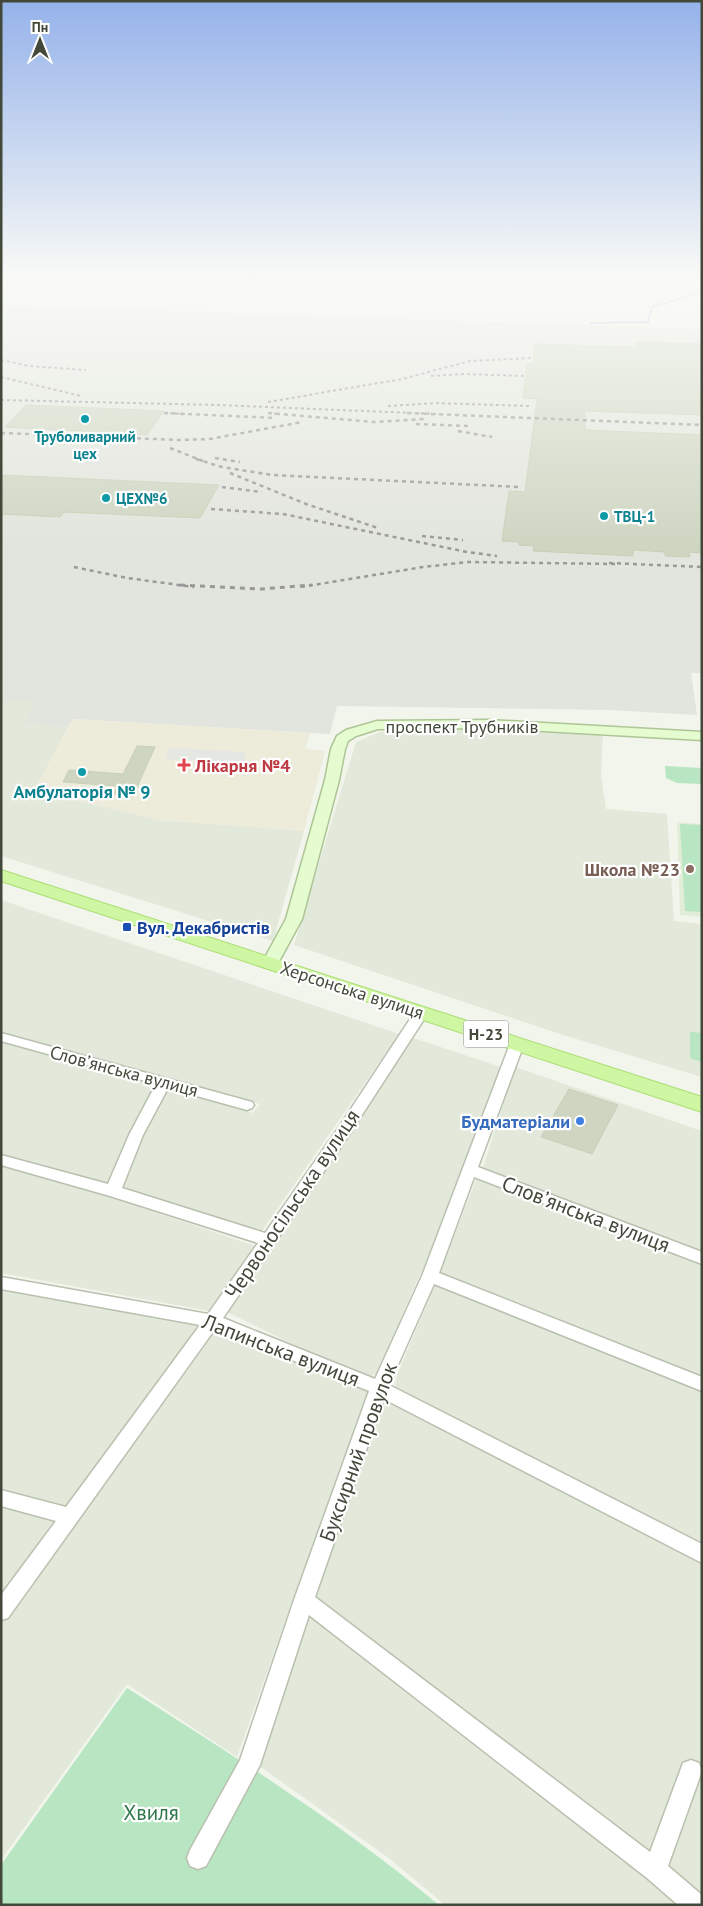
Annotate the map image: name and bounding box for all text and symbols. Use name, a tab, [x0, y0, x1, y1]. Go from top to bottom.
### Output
north arrow	[15, 15, 65, 65]
text: Пн	[32, 18, 48, 36]
marker: Труболиварний цех	[79, 413, 91, 425]
place label: Труболиварний цех	[34, 427, 136, 463]
place label: ЦЕХ№6	[116, 489, 167, 508]
marker: ЦЕХ№6	[100, 492, 112, 504]
place label: ТВЦ-1	[614, 507, 655, 526]
marker: ТВЦ-1	[598, 510, 610, 522]
street label: проспект Трубників	[386, 715, 538, 738]
place label: Лікарня №4	[194, 754, 290, 777]
marker: Лікарня №4	[177, 758, 191, 772]
marker: Амбулаторія № 9	[76, 766, 88, 778]
place label: Амбулаторія № 9	[13, 780, 151, 803]
place label: Школа №23	[585, 858, 680, 881]
marker: Школа №23	[684, 863, 696, 875]
place label: Вул. Декабристів	[137, 916, 270, 939]
marker: Вул. Декабристів	[121, 921, 133, 933]
street label: Херсонська вулиця	[277, 956, 427, 1024]
road number: Н-23	[464, 1021, 508, 1048]
street label: Словʼянська вулиця	[47, 1040, 201, 1102]
street label: Червоносільська вулиця	[218, 1104, 366, 1304]
place label: Будматеріали	[461, 1110, 570, 1133]
marker: Будматеріали	[574, 1115, 586, 1127]
street label: Словʼянська вулиця	[498, 1170, 674, 1258]
street label: Лапинська вулиця	[198, 1307, 363, 1392]
street label: Буксирний провулок	[313, 1359, 403, 1545]
park label: Хвиля	[123, 1799, 179, 1826]

